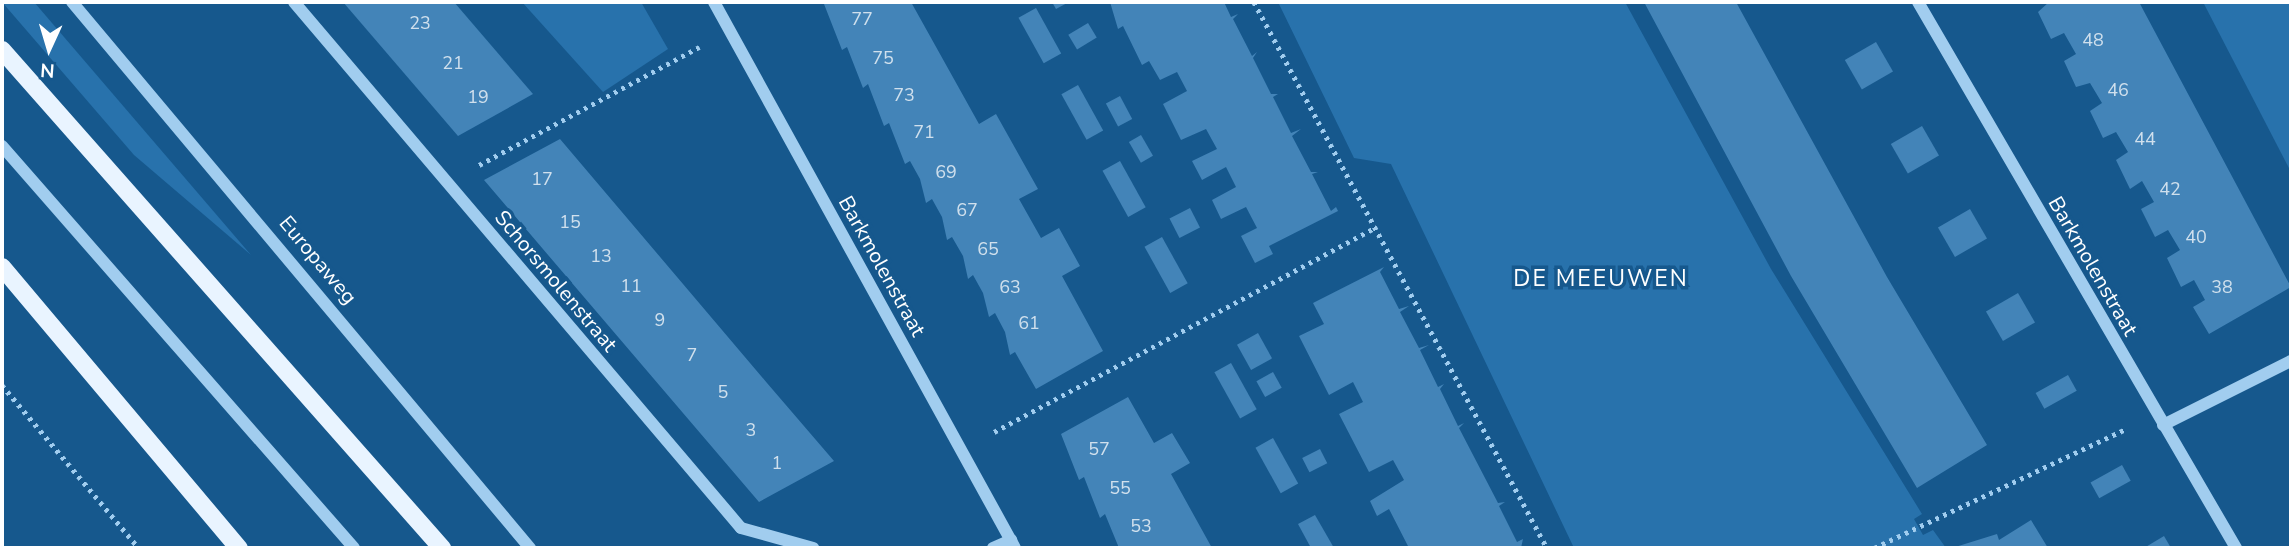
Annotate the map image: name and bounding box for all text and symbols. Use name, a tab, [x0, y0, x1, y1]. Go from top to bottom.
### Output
house number: 77	[851, 8, 873, 30]
house number: 23	[409, 12, 431, 34]
north arrow	[14, 14, 84, 84]
house number: 48	[2082, 29, 2104, 51]
house number: 75	[872, 47, 894, 69]
house number: 21	[442, 52, 464, 74]
text: N	[40, 56, 56, 83]
house number: 46	[2107, 79, 2129, 101]
house number: 73	[893, 84, 915, 106]
house number: 19	[467, 86, 489, 108]
house number: 71	[913, 121, 935, 143]
house number: 44	[2134, 128, 2156, 150]
house number: 69	[935, 161, 957, 183]
house number: 17	[531, 168, 553, 190]
house number: 42	[2159, 178, 2181, 200]
street label: Barkmolenstraat	[833, 191, 931, 341]
street label: Barkmolenstraat	[2043, 192, 2143, 340]
house number: 67	[956, 199, 978, 221]
street label: Schorsmolenstraat	[489, 205, 623, 357]
street label: Europaweg	[274, 211, 362, 309]
house number: 15	[559, 211, 581, 233]
house number: 40	[2185, 226, 2207, 248]
house number: 65	[977, 238, 999, 260]
house number: 13	[590, 245, 612, 267]
district label: DE MEEUWEN	[1515, 265, 1687, 293]
house number: 11	[620, 275, 642, 297]
house number: 63	[999, 276, 1021, 298]
house number: 38	[2211, 276, 2233, 298]
house number: 9	[655, 309, 665, 331]
house number: 61	[1018, 312, 1040, 334]
house number: 7	[687, 344, 697, 366]
house number: 5	[718, 381, 728, 403]
house number: 3	[746, 419, 756, 441]
house number: 57	[1088, 438, 1110, 460]
house number: 1	[772, 452, 782, 474]
house number: 55	[1109, 477, 1131, 499]
house number: 53	[1130, 515, 1152, 537]

